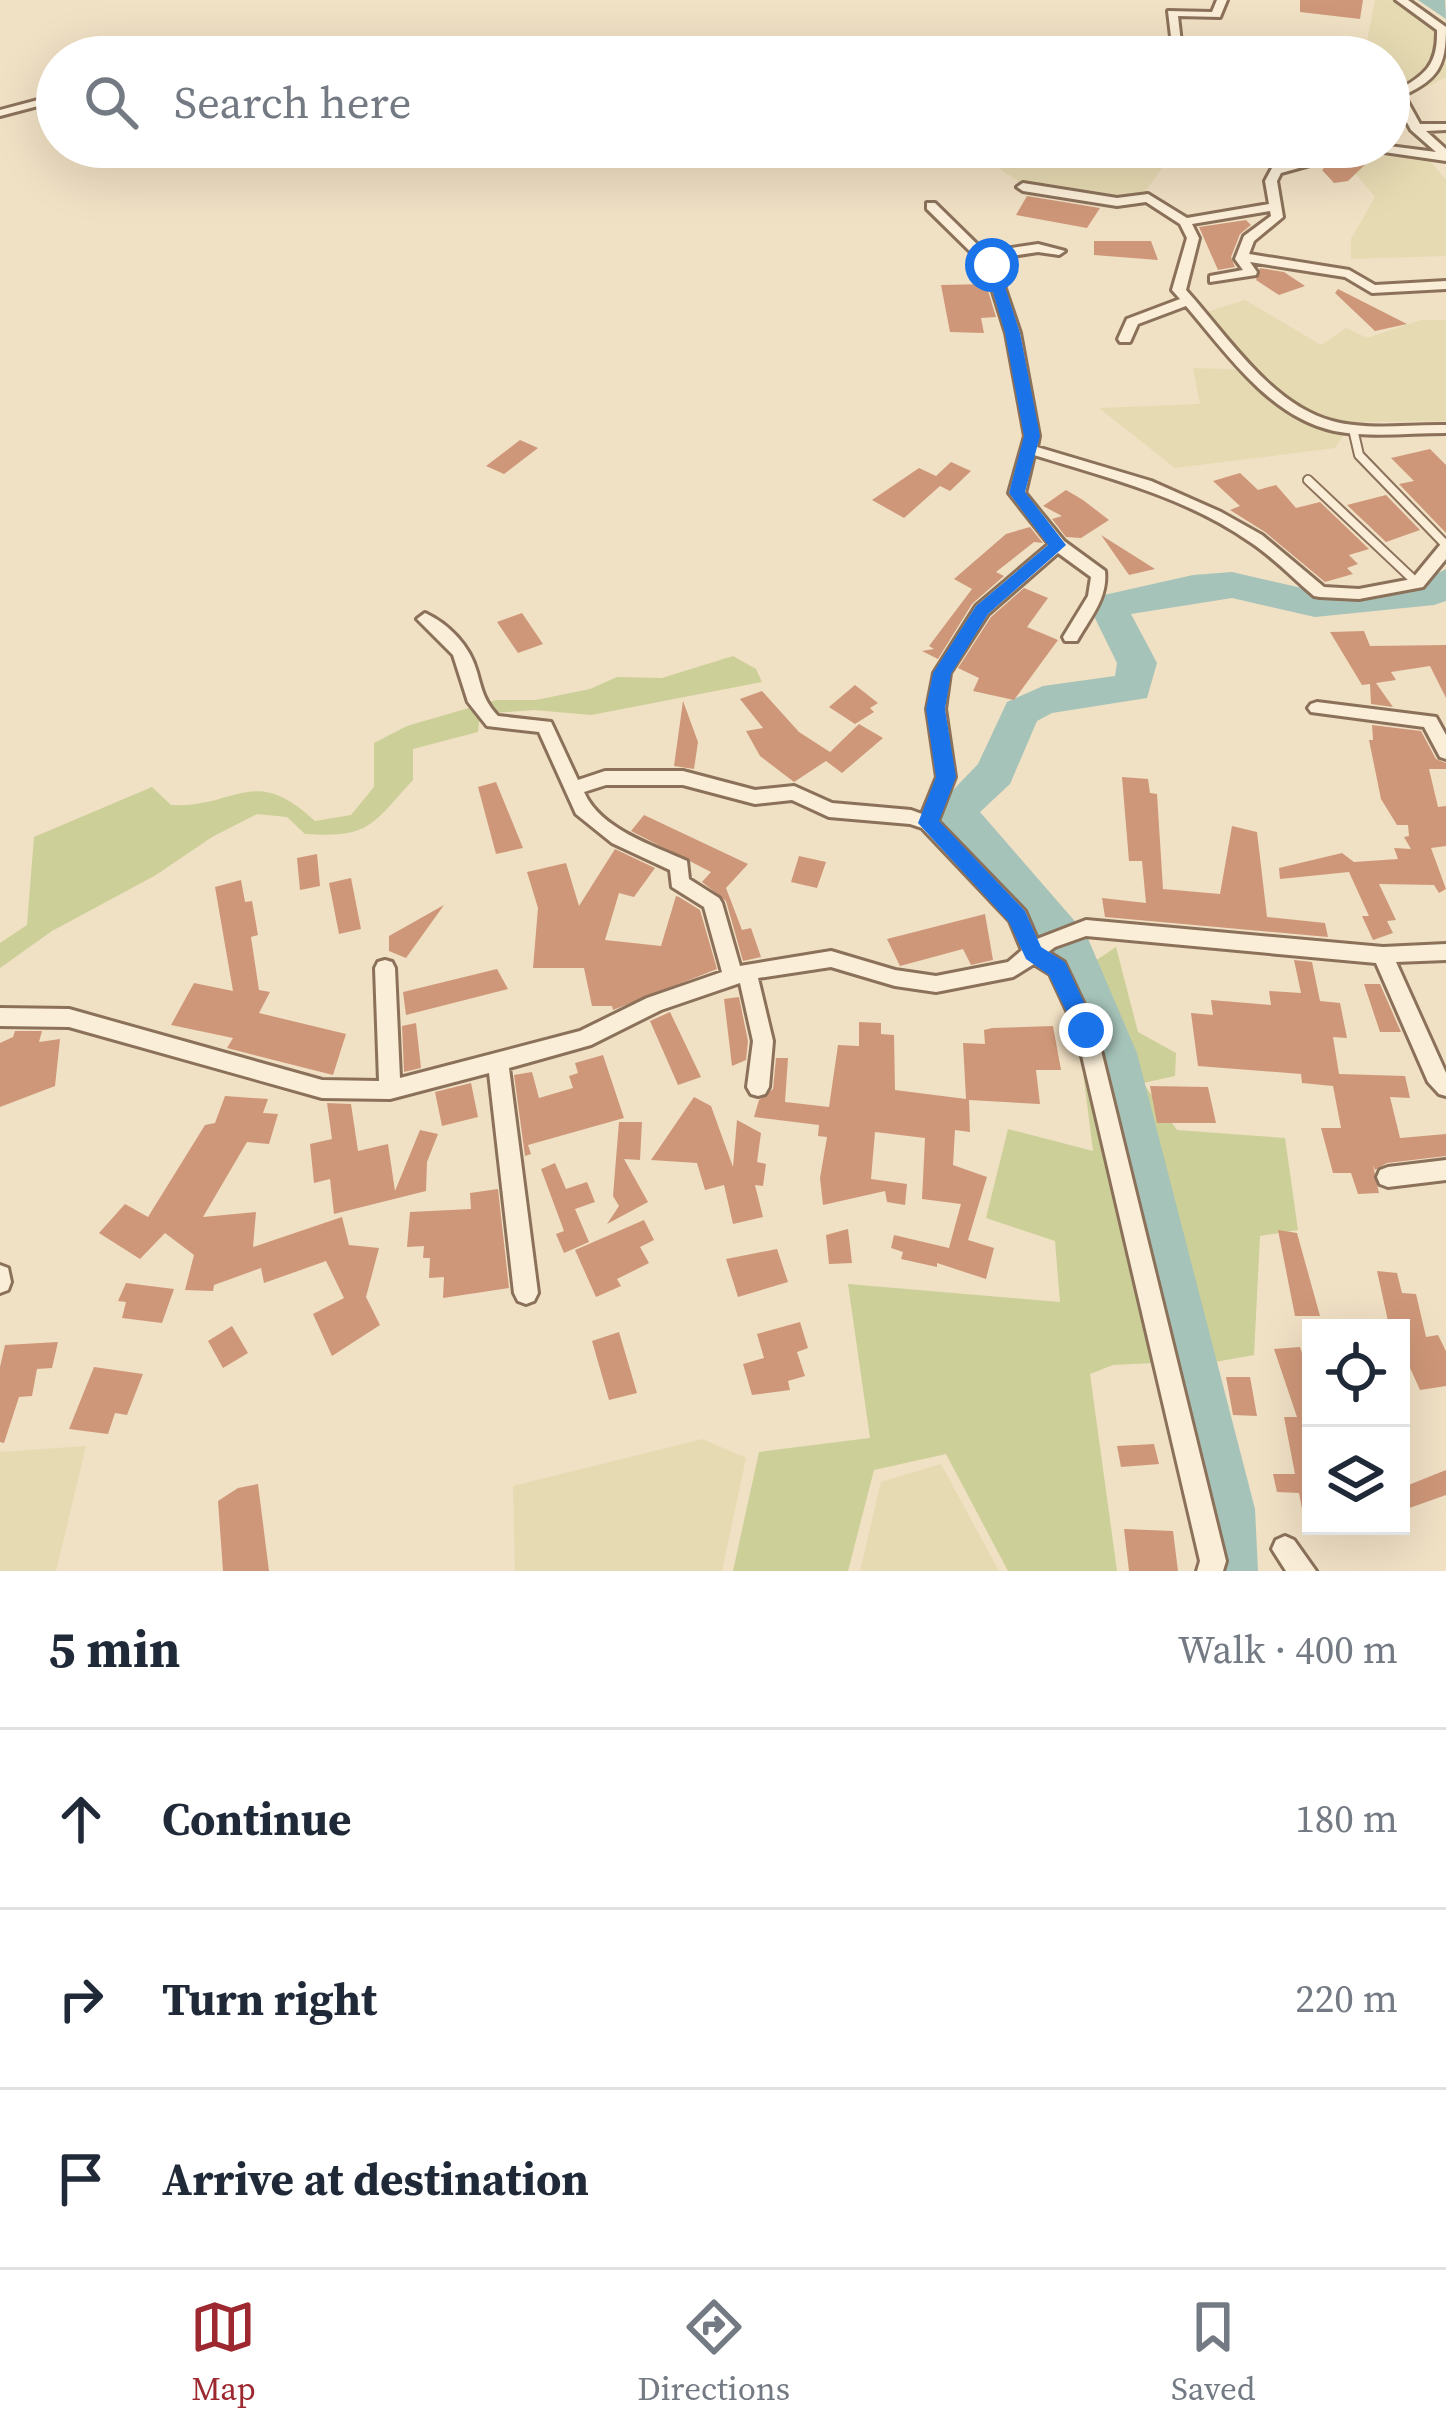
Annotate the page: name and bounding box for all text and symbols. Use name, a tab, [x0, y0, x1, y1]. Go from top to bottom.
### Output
search box	[36, 36, 1410, 168]
icon: search	[78, 69, 144, 135]
text: Search here	[174, 71, 411, 133]
route start	[965, 238, 1019, 292]
route end	[1059, 1003, 1113, 1057]
map controls	[1302, 1319, 1410, 1535]
button: locate	[1302, 1319, 1410, 1427]
button: layers	[1302, 1427, 1410, 1535]
text: 5 min	[48, 1614, 180, 1684]
text: Walk · 400 m	[1178, 1623, 1398, 1676]
icon: ahead	[48, 1786, 114, 1852]
text: Continue	[162, 1788, 351, 1850]
text: 180 m	[1295, 1792, 1398, 1845]
icon: right	[48, 1966, 114, 2032]
text: Turn right	[162, 1968, 377, 2030]
text: 220 m	[1295, 1972, 1398, 2025]
icon: arrive	[48, 2146, 114, 2212]
text: Arrive at destination	[162, 2148, 589, 2210]
tab: Map	[190, 2294, 256, 2411]
tab: Directions	[637, 2294, 790, 2411]
tab: Saved	[1171, 2294, 1256, 2411]

